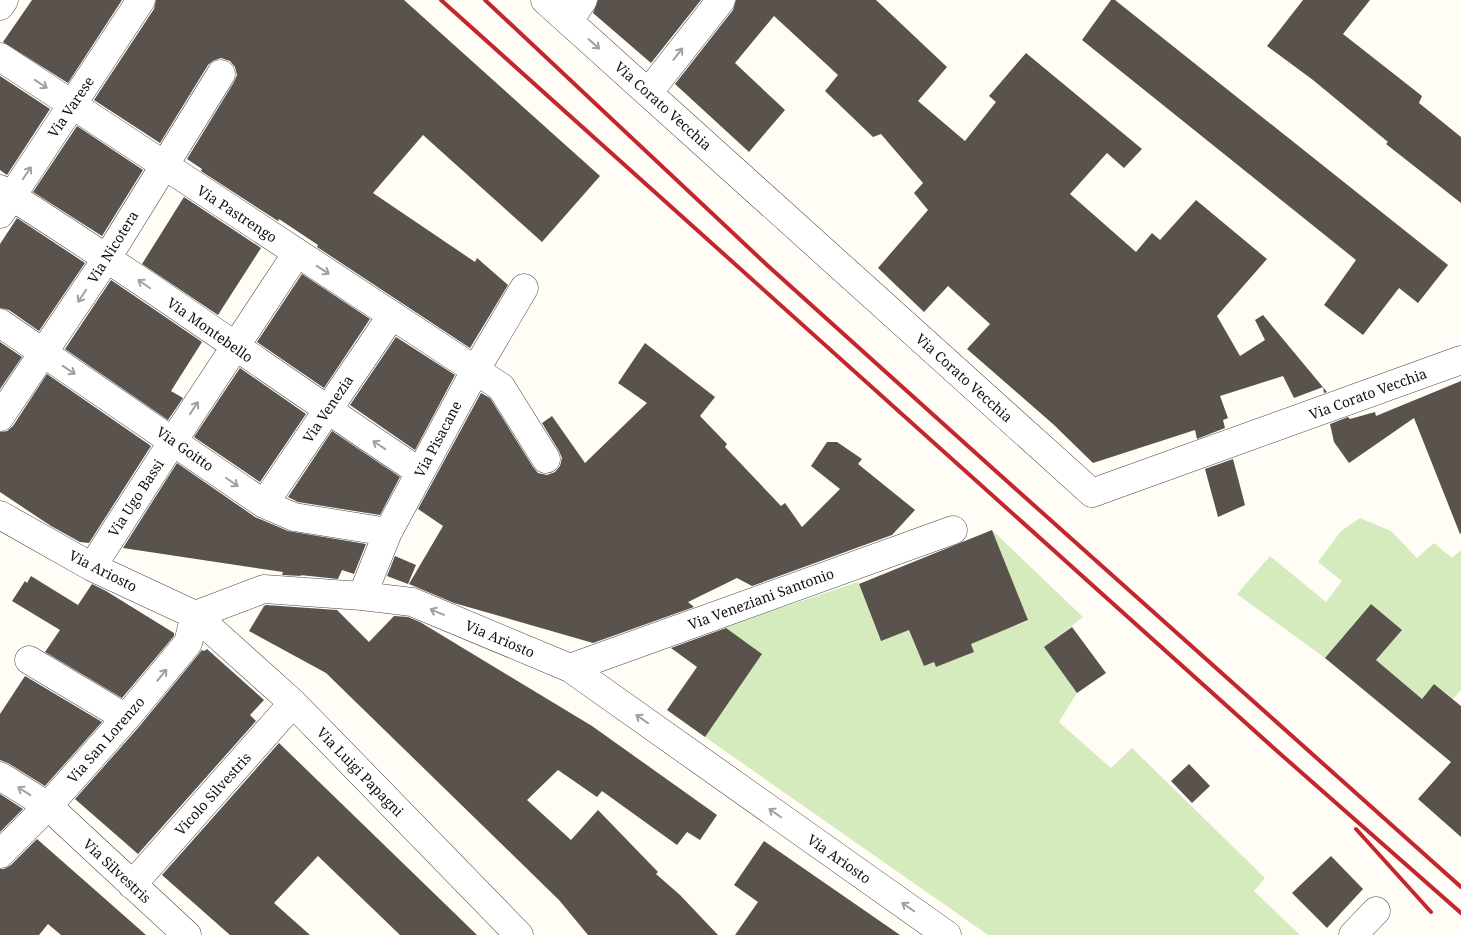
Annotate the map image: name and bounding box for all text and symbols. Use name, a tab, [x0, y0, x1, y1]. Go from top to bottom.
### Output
one-way arrow	[588, 38, 601, 50]
one-way arrow	[673, 48, 684, 61]
street label: Via Corato Vecchia	[611, 57, 716, 154]
street label: Via Varese	[43, 72, 98, 141]
one-way arrow	[33, 79, 47, 89]
one-way arrow	[22, 167, 32, 181]
street label: Via Pastrengo	[194, 181, 281, 247]
street label: Via Nicotera	[83, 207, 142, 287]
one-way arrow	[315, 265, 329, 275]
one-way arrow	[137, 279, 151, 289]
one-way arrow	[77, 289, 87, 303]
street label: Via Montebello	[163, 293, 257, 366]
street label: Via Corato Vecchia	[912, 329, 1017, 426]
street label: Via Corato Vecchia	[1306, 363, 1429, 424]
one-way arrow	[62, 365, 76, 375]
street label: Via Venezia	[298, 371, 357, 446]
street label: Via Pisacane	[409, 397, 466, 480]
one-way arrow	[189, 402, 199, 416]
street label: Via Goitto	[153, 422, 218, 475]
one-way arrow	[373, 440, 387, 450]
street label: Via Ugo Bassi	[103, 455, 168, 540]
one-way arrow	[225, 477, 239, 487]
street label: Via Ariosto	[66, 545, 140, 596]
street label: Via Veneziani Santonio	[685, 563, 836, 634]
one-way arrow	[430, 607, 445, 617]
street label: Via Ariosto	[463, 615, 538, 662]
one-way arrow	[156, 669, 167, 682]
street label: Via San Lorenzo	[63, 692, 148, 787]
one-way arrow	[635, 714, 649, 724]
street label: Via Luigi Papagni	[313, 723, 408, 821]
street label: Vicolo Silvestris	[170, 748, 255, 839]
one-way arrow	[17, 786, 31, 796]
one-way arrow	[768, 808, 782, 818]
street label: Via Ariosto	[804, 830, 875, 888]
street label: Via Silvestris	[79, 834, 155, 907]
one-way arrow	[901, 902, 915, 912]

